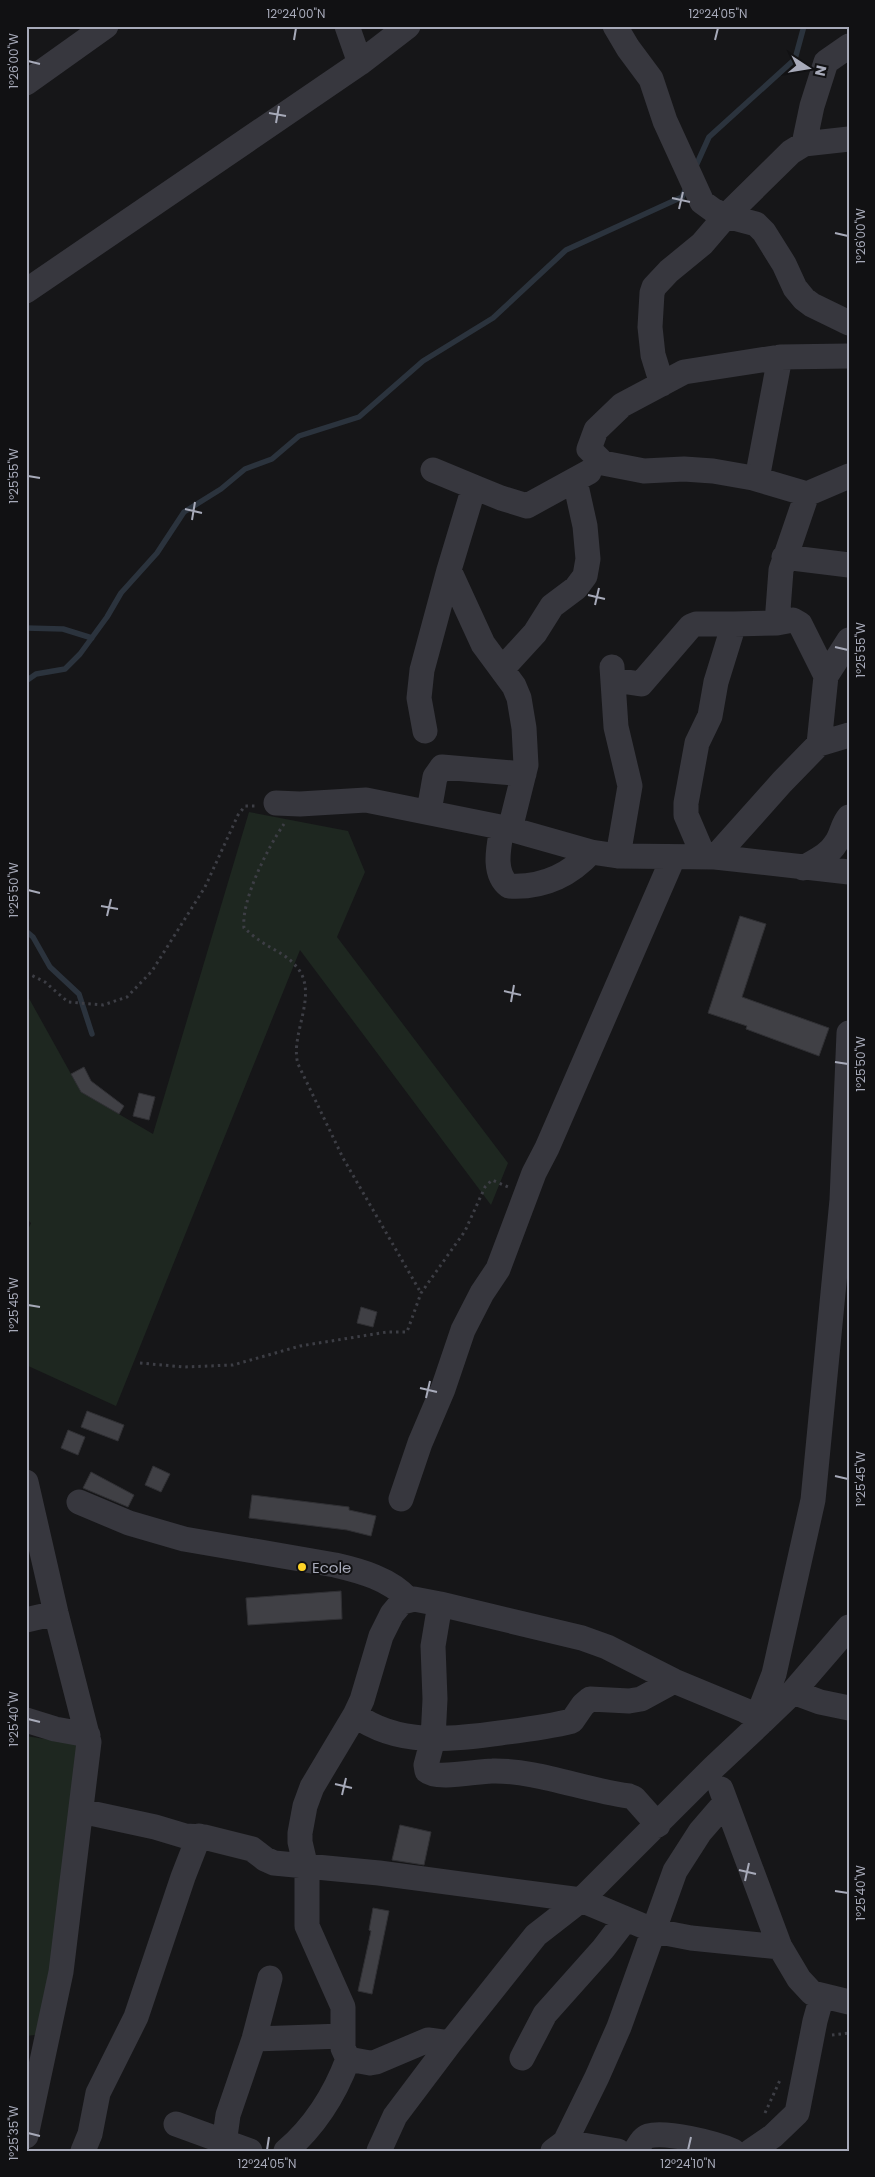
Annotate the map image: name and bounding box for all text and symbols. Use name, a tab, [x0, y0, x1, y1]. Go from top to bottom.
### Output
text: 12°24'00"N	[266, 5, 326, 22]
text: 12°24'05"N	[688, 5, 748, 22]
text: 1°26'00"W	[5, 33, 22, 89]
north arrow	[782, 42, 832, 92]
text: N	[810, 63, 832, 78]
text: 1°26'00"W	[852, 208, 869, 264]
text: 1°25'55"W	[5, 448, 22, 504]
text: 1°25'55"W	[852, 622, 869, 678]
text: 1°25'50"W	[5, 862, 22, 918]
text: 1°25'50"W	[852, 1036, 869, 1092]
text: 1°25'45"W	[5, 1277, 22, 1333]
text: 1°25'45"W	[852, 1451, 869, 1507]
place label: Ecole	[312, 1557, 351, 1578]
marker: Ecole	[296, 1561, 308, 1573]
text: 1°25'40"W	[5, 1691, 22, 1747]
text: 1°25'40"W	[852, 1865, 869, 1921]
text: 1°25'35"W	[5, 2105, 22, 2160]
text: 12°24'05"N	[237, 2155, 297, 2172]
text: 12°24'10"N	[660, 2155, 716, 2172]

